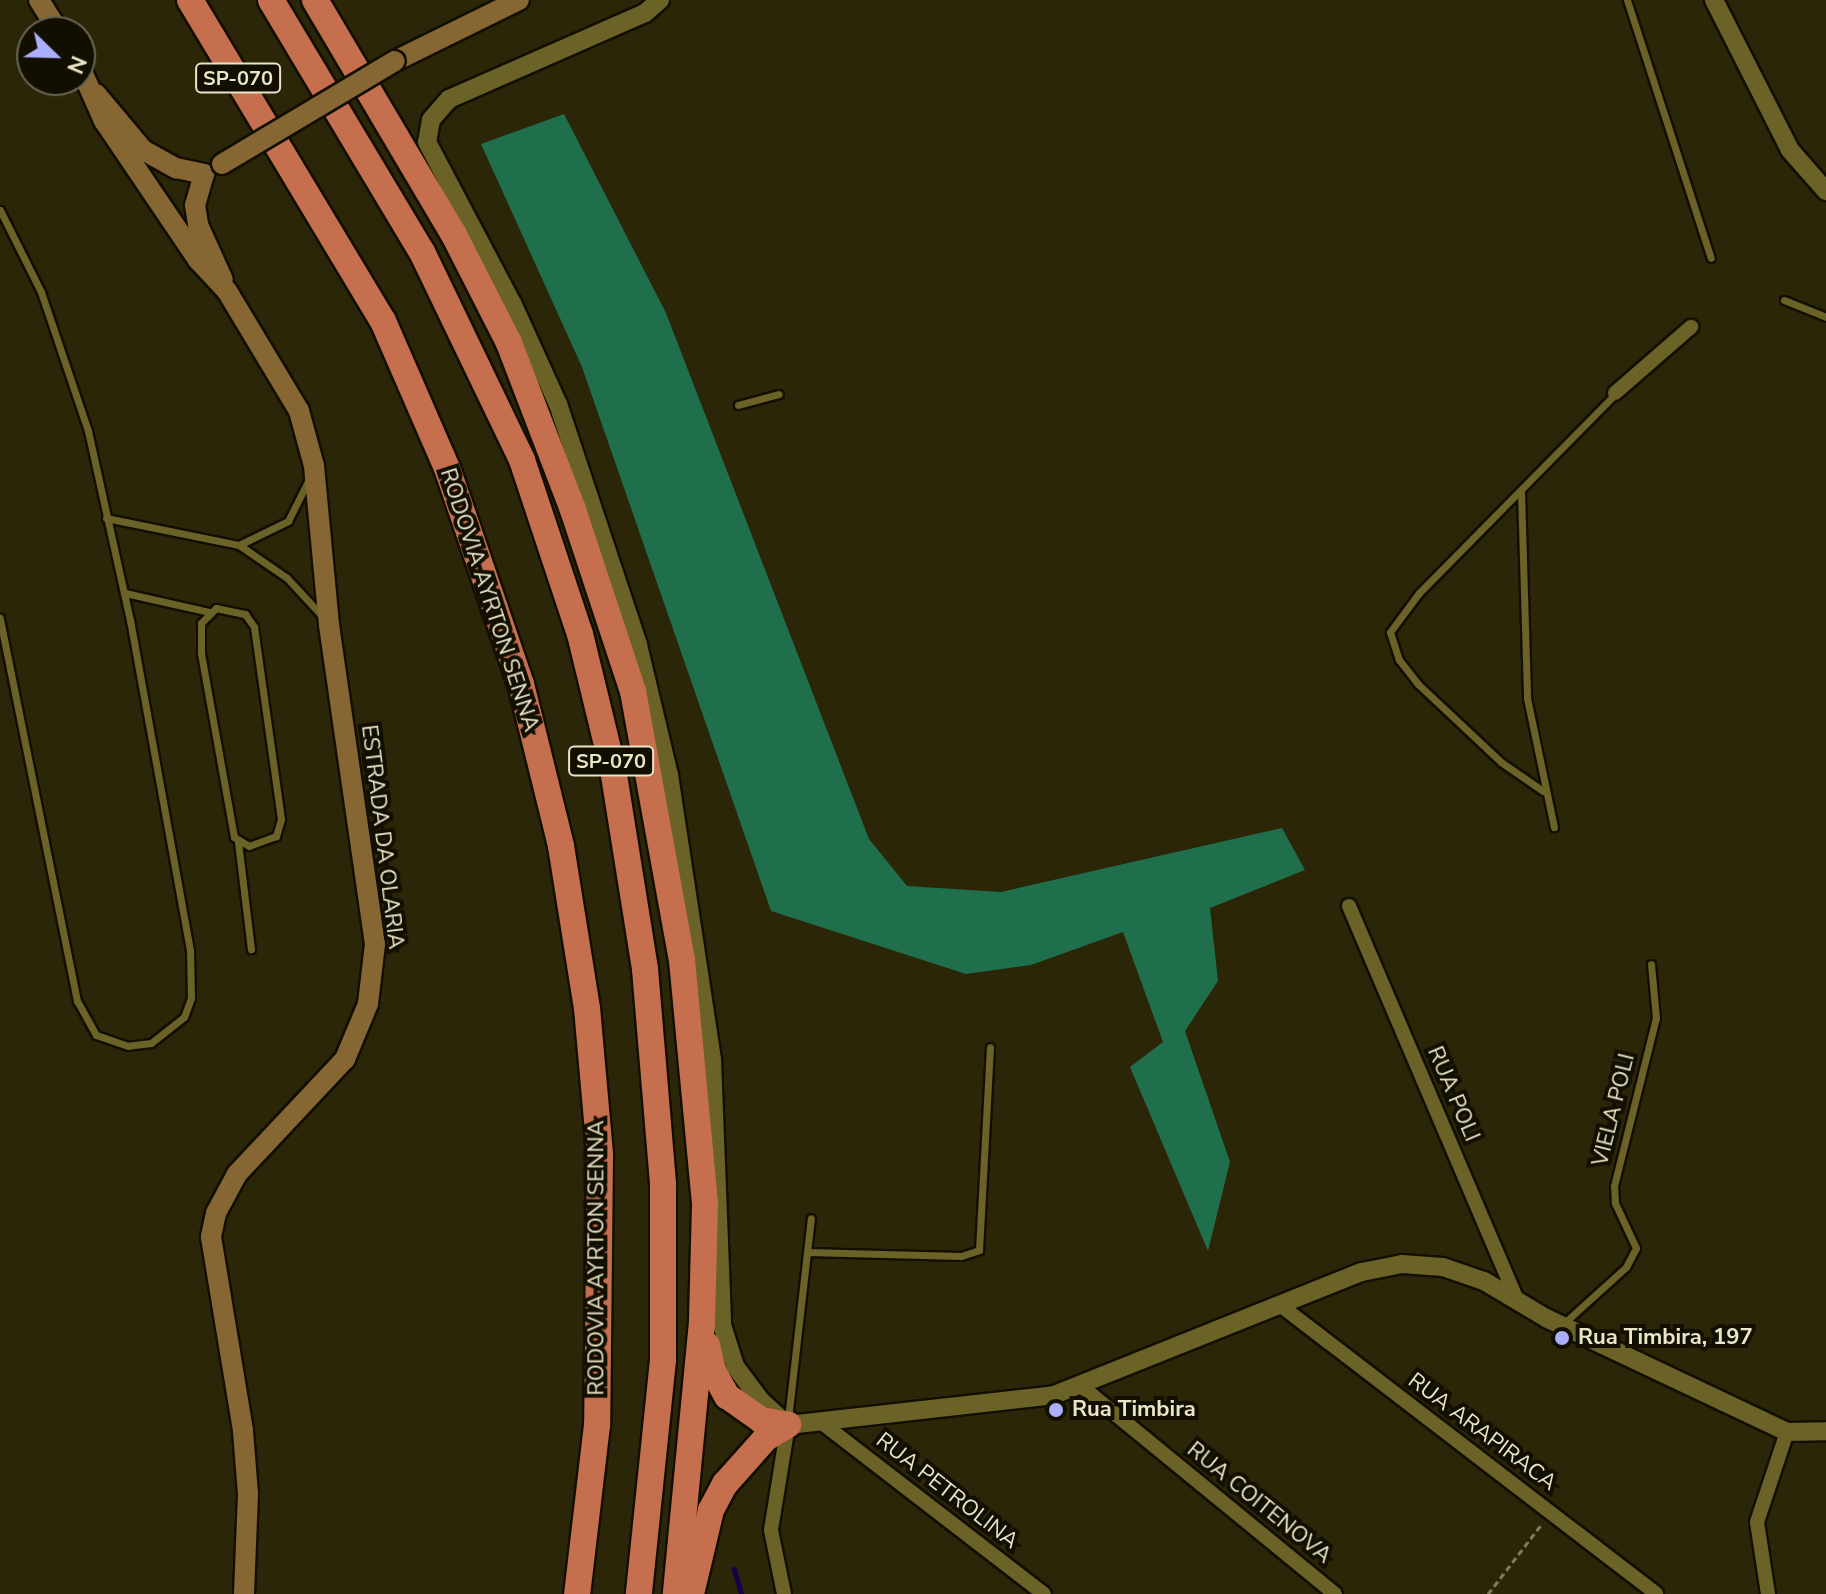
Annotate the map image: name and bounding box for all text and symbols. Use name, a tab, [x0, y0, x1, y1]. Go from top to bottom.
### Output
north arrow	[16, 16, 96, 96]
text: N	[59, 51, 93, 78]
road number: SP-070	[194, 62, 282, 94]
street label: RODOVIA AYRTON SENNA	[434, 465, 544, 735]
street label: ESTRADA DA OLARIA	[355, 723, 409, 951]
road number: SP-070	[567, 745, 655, 777]
street label: RUA POLI	[1421, 1043, 1485, 1145]
street label: VIELA POLI	[1587, 1051, 1641, 1169]
street label: RODOVIA AYRTON SENNA	[584, 1120, 610, 1396]
place label: Rua Timbira, 197	[1578, 1325, 1753, 1351]
marker: Rua Timbira, 197	[1553, 1329, 1571, 1347]
street label: RUA ARAPIRACA	[1403, 1368, 1561, 1496]
place label: Rua Timbira	[1072, 1397, 1196, 1423]
marker: Rua Timbira	[1047, 1401, 1065, 1419]
street label: RUA PETROLINA	[871, 1427, 1023, 1555]
street label: RUA COITENOVA	[1182, 1437, 1336, 1569]

